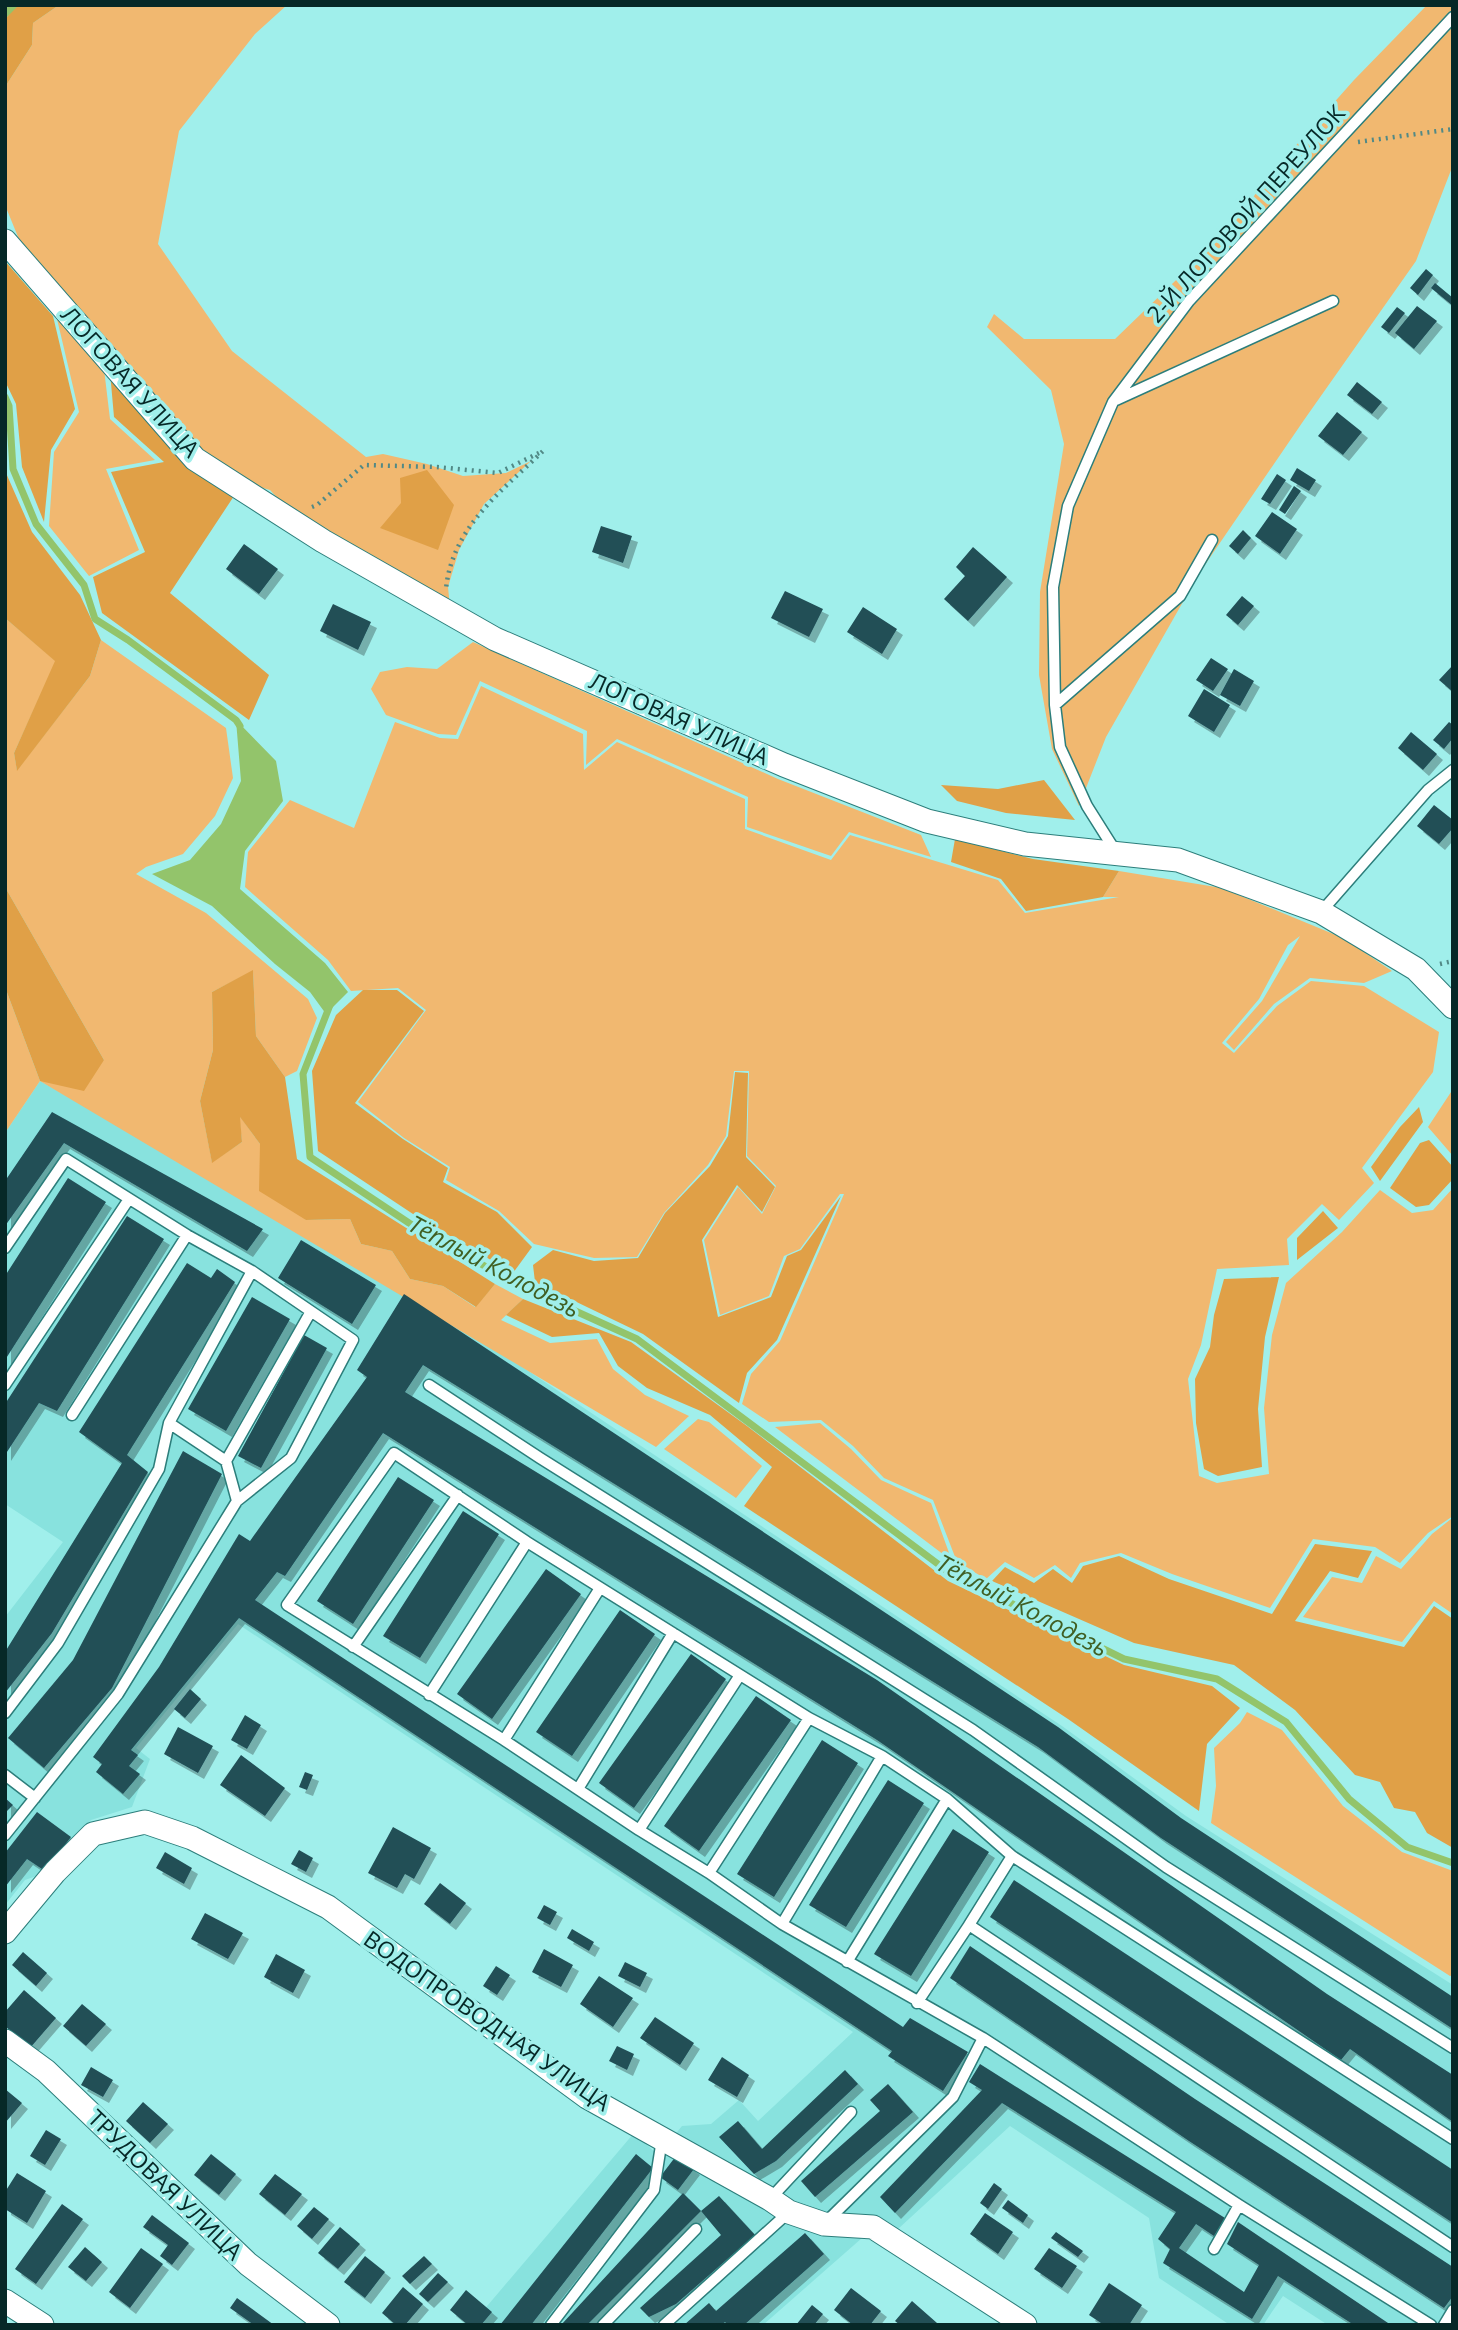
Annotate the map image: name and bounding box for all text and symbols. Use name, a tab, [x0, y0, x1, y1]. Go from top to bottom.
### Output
street label: 2-Й ЛОГОВОЙ ПЕРЕУЛОК	[1139, 97, 1352, 329]
street label: ЛОГОВАЯ УЛИЦА	[54, 299, 208, 464]
street label: ЛОГОВАЯ УЛИЦА	[585, 664, 775, 772]
water label: Тёплый Колодезь	[403, 1207, 586, 1325]
water label: Тёплый Колодезь	[931, 1546, 1114, 1664]
street label: ВОДОПРОВОДНАЯ УЛИЦА	[358, 1923, 618, 2118]
street label: ТРУДОВАЯ УЛИЦА	[81, 2102, 250, 2267]

